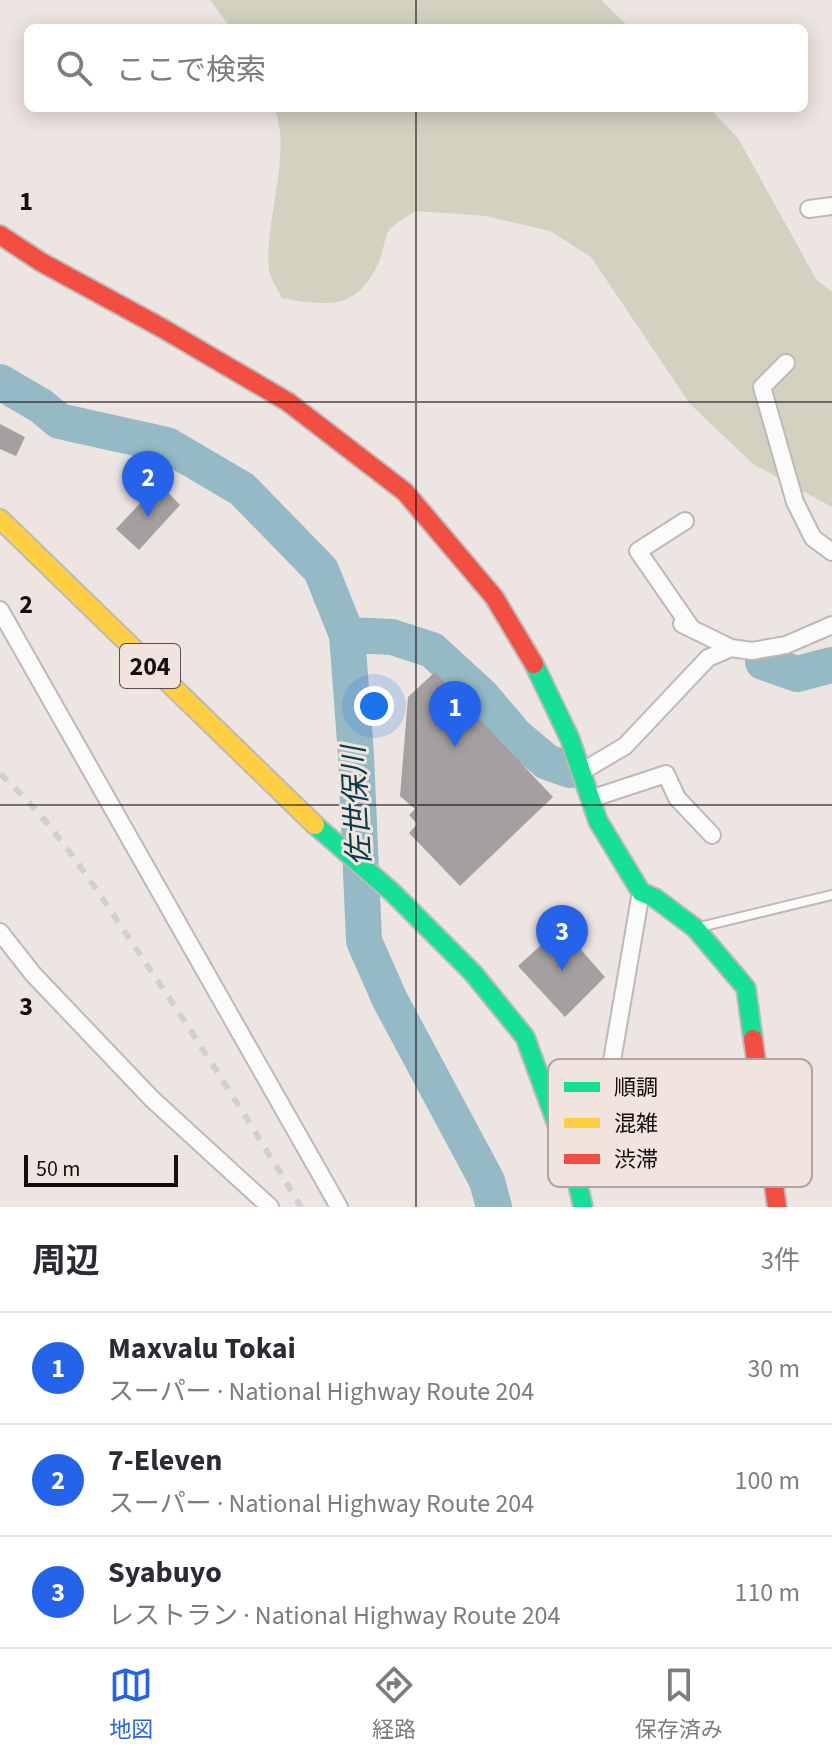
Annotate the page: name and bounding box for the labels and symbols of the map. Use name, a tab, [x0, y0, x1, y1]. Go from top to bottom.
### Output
text: 1	[19, 183, 33, 220]
pin: 2	[122, 451, 174, 517]
text: 2	[19, 586, 33, 623]
road number: 204	[120, 644, 180, 688]
pin: 1	[429, 681, 481, 747]
your location	[354, 686, 394, 726]
water label: 佐世保川	[332, 742, 382, 867]
pin: 3	[536, 905, 588, 971]
text: 3	[19, 988, 33, 1025]
legend	[548, 1059, 812, 1187]
text: 順調	[614, 1072, 658, 1104]
text: 混雑	[614, 1108, 658, 1140]
text: 渋滞	[614, 1144, 658, 1176]
scale bar	[24, 1151, 178, 1187]

